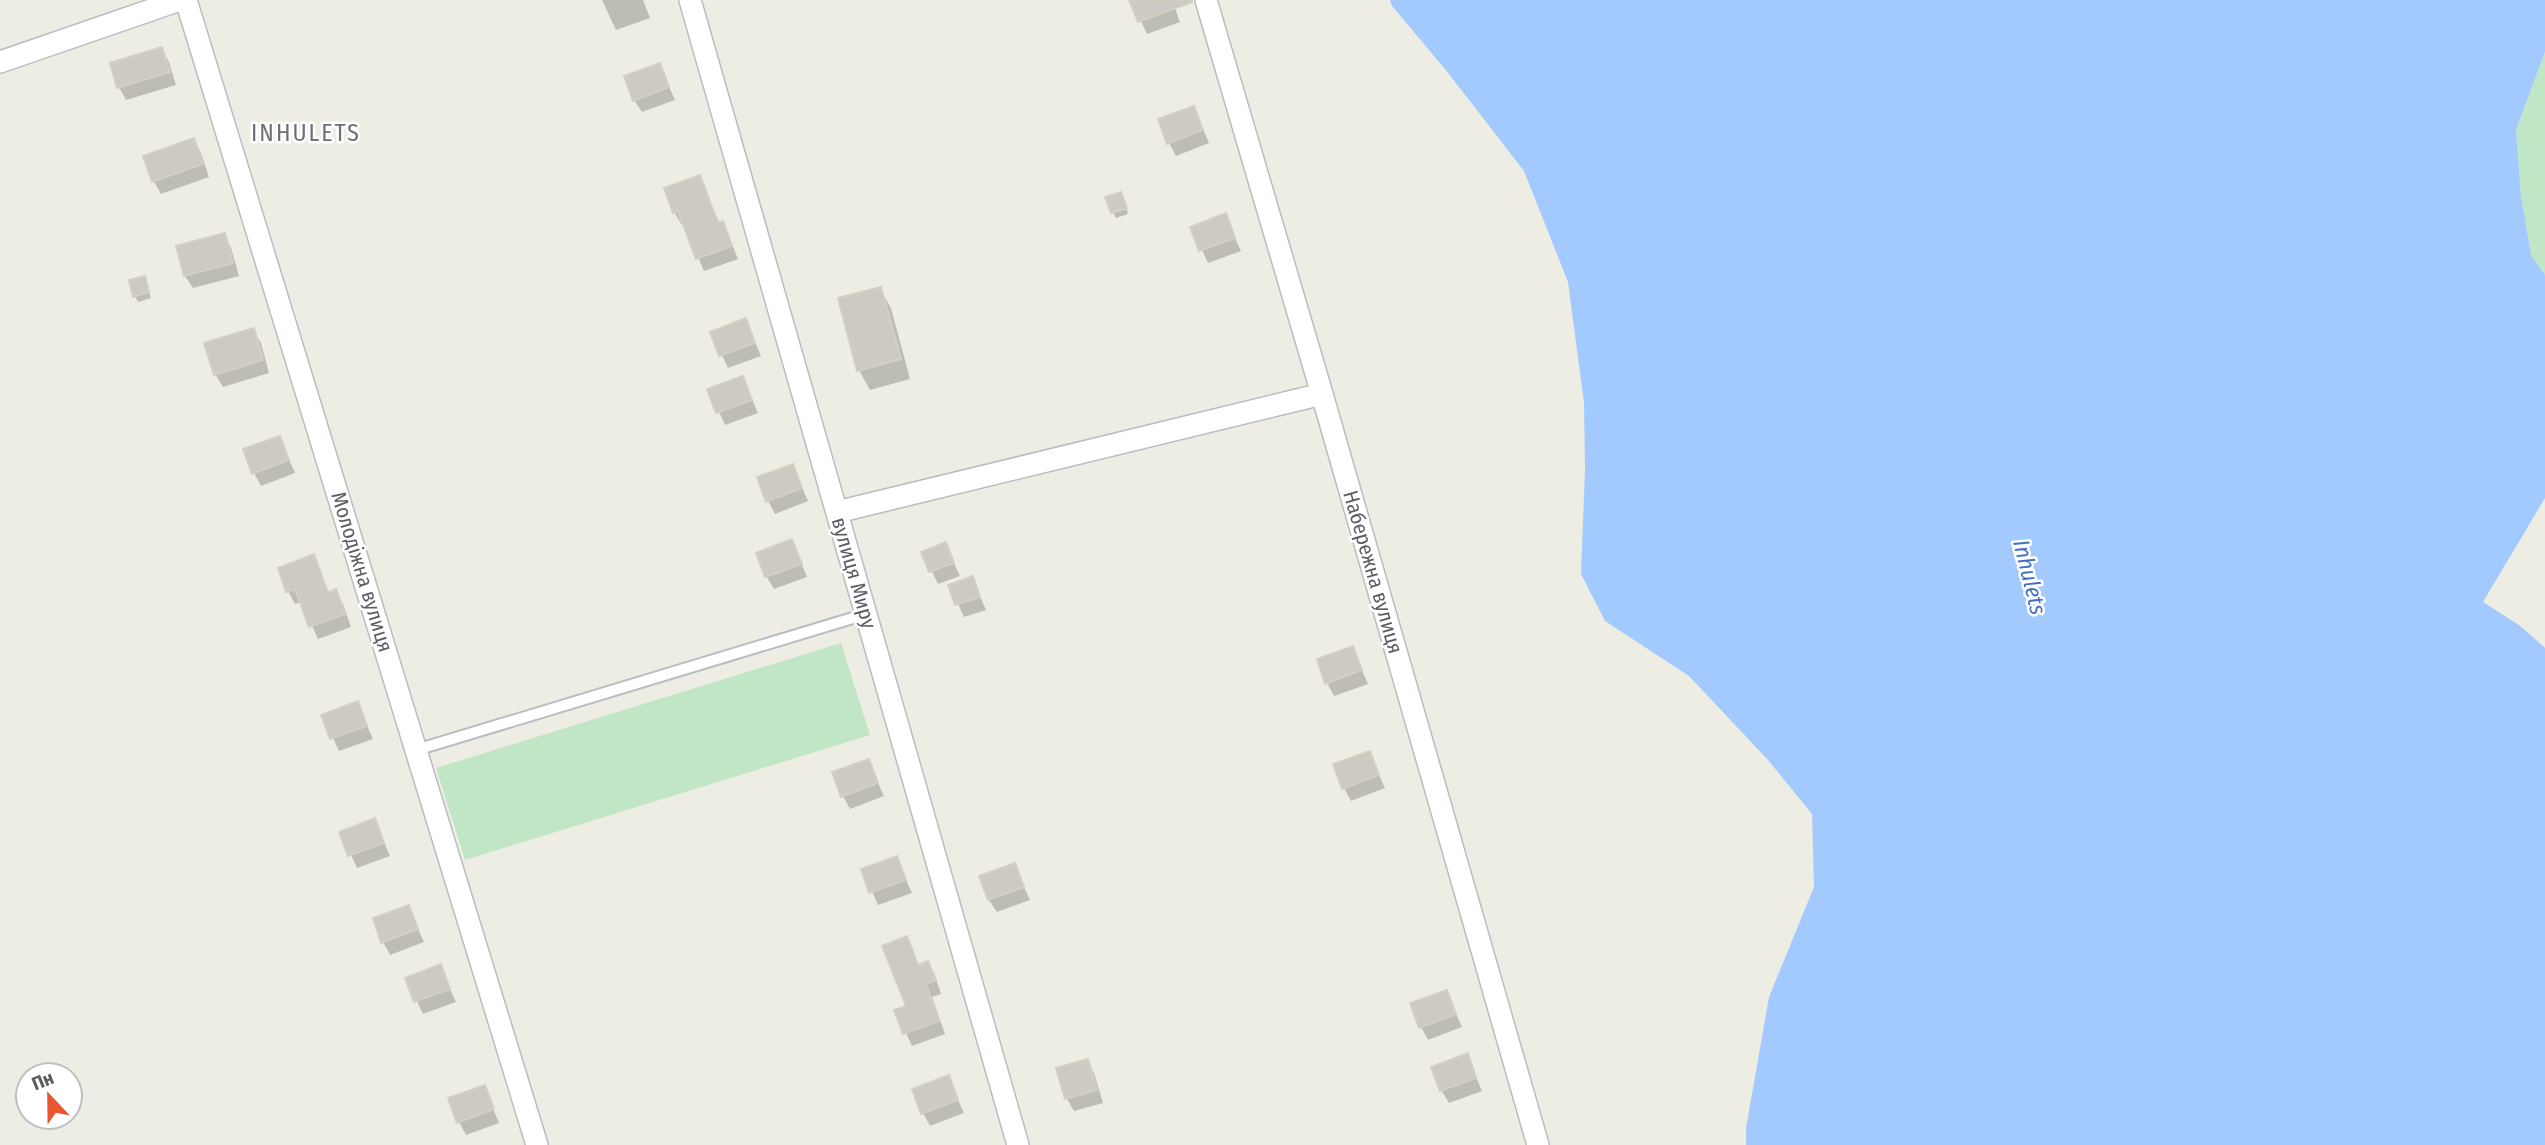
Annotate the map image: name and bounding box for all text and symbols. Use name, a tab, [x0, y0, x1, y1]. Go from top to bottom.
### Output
district label: INHULETS	[251, 119, 361, 147]
street label: Набережна вулиця	[1337, 487, 1409, 657]
street label: Молодіжна вулиця	[325, 489, 399, 655]
street label: вулиця Миру	[826, 514, 882, 632]
water label: Inhulets	[2007, 537, 2053, 618]
north arrow	[14, 1061, 84, 1131]
text: Пн	[29, 1066, 57, 1095]

